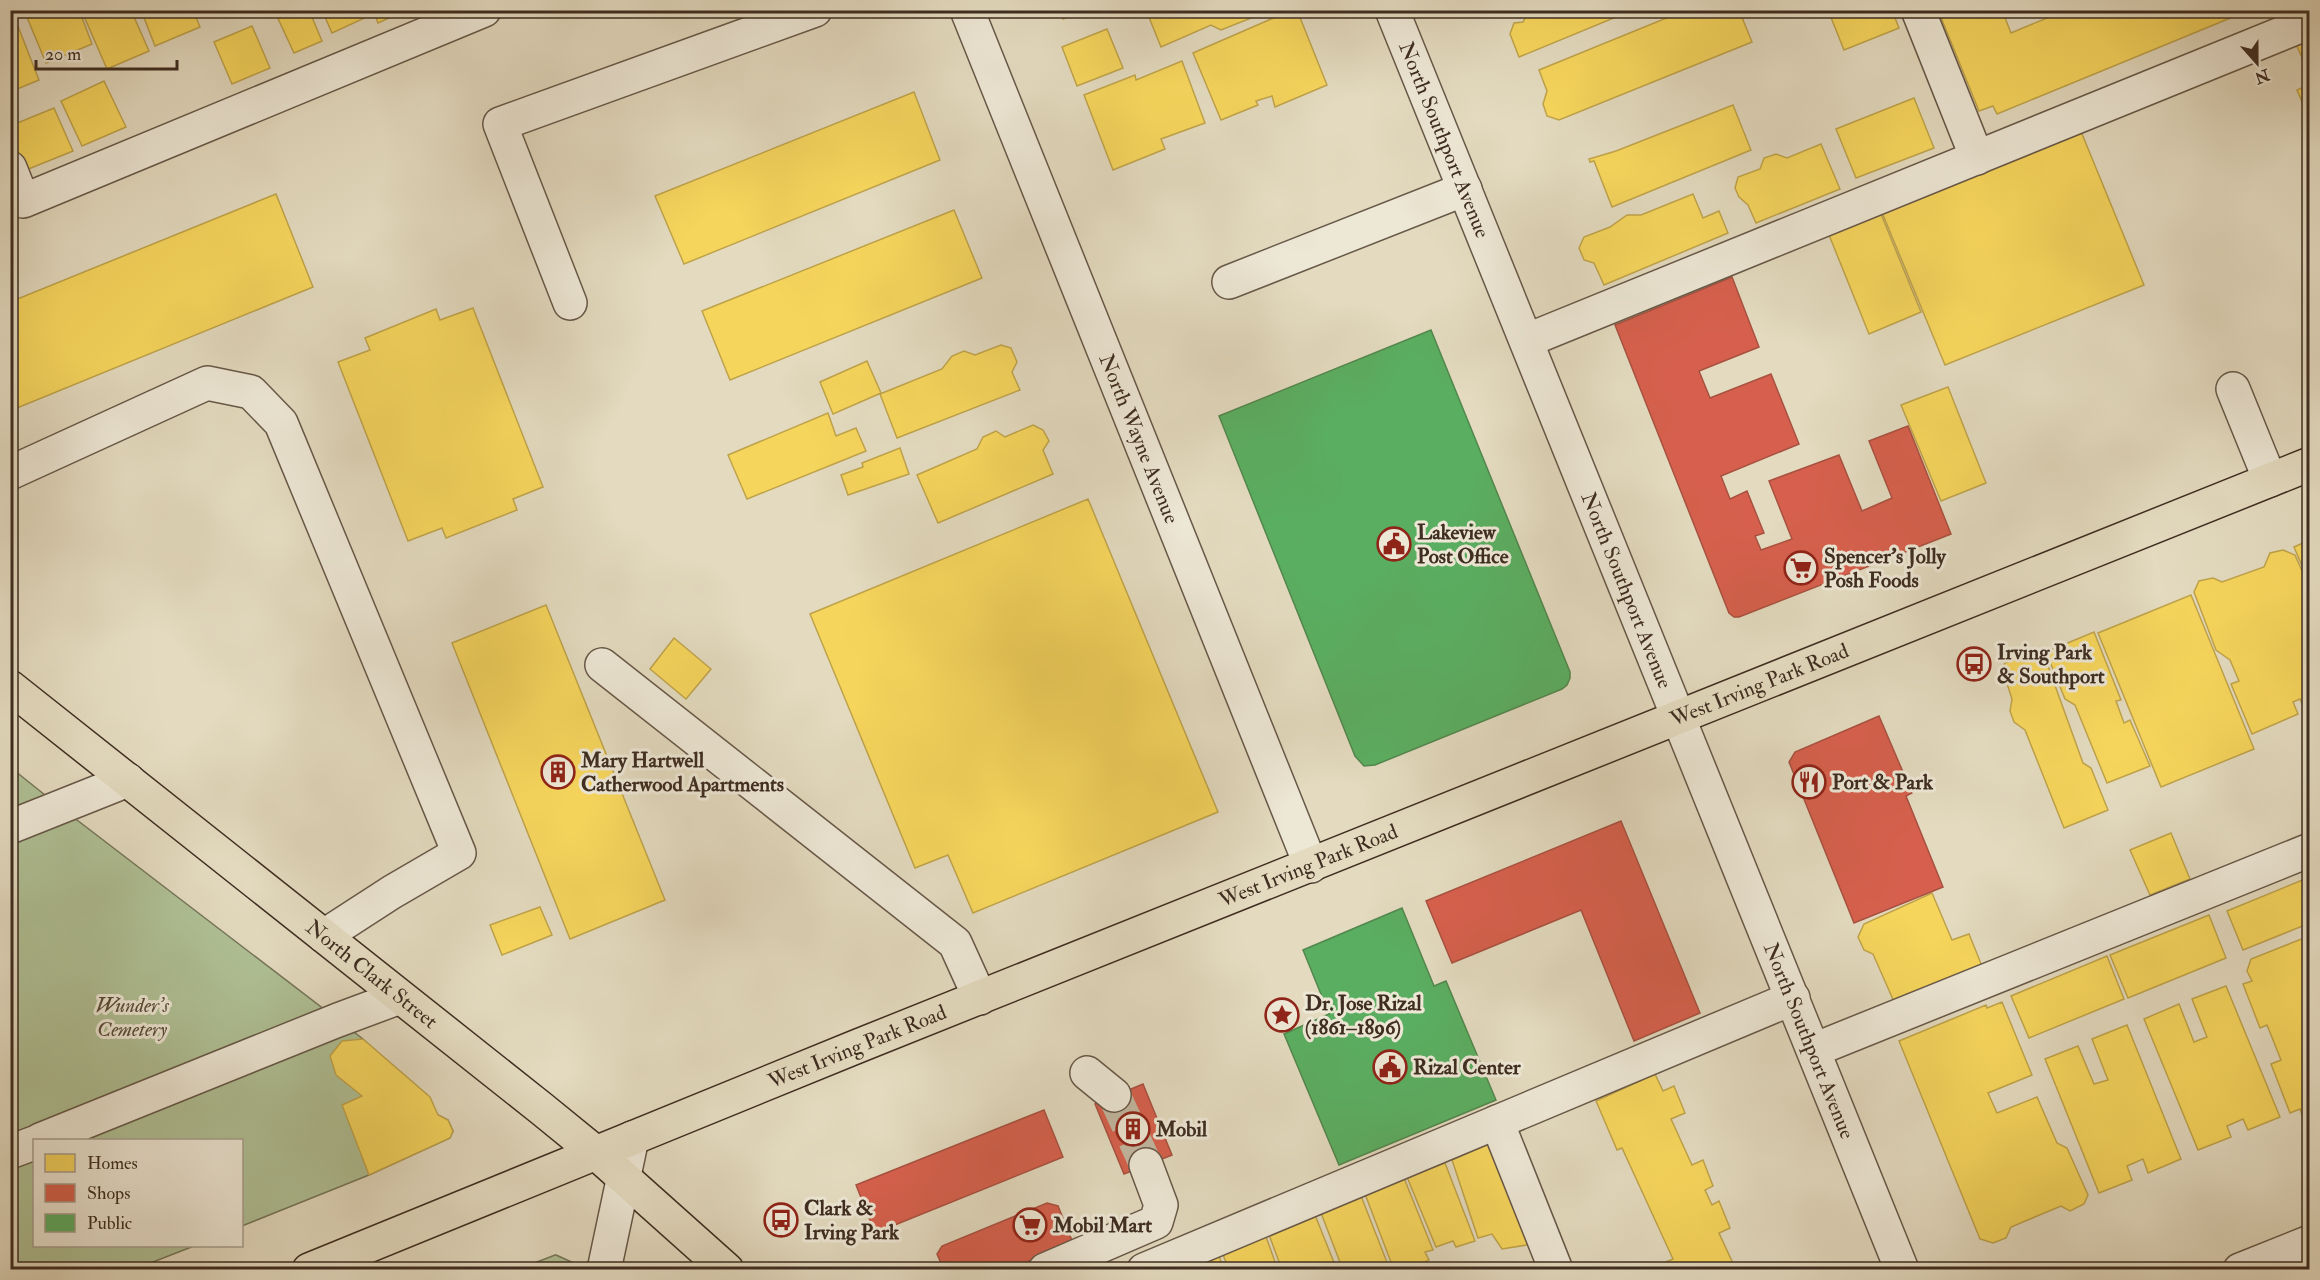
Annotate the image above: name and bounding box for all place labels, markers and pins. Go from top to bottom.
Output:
place label: Lakeview Post Office [1417,519,1509,570]
public building icon: Lakeview Post Office [1376,526,1412,562]
place label: Spencer's Jolly Posh Foods [1824,543,1946,594]
supermarket icon: Spencer's Jolly Posh Foods [1783,550,1819,586]
place label: Irving Park & Southport [1997,639,2105,690]
bus stop icon: Irving Park & Southport [1956,646,1992,682]
place label: Mary Hartwell Catherwood Apartments [580,747,784,798]
building icon: Mary Hartwell Catherwood Apartments [540,754,576,790]
restaurant icon: Port & Park [1791,764,1827,800]
place label: Port & Park [1832,769,1934,796]
place label: Dr. Jose Rizal (1861–1896) [1305,990,1422,1041]
place icon: Dr. Jose Rizal (1861–1896) [1264,997,1300,1033]
public building icon: Rizal Center [1372,1049,1408,1085]
place label: Rizal Center [1413,1054,1522,1081]
building icon: Mobil [1115,1111,1151,1147]
place label: Mobil [1155,1116,1208,1143]
place label: Clark & Irving Park [804,1195,900,1246]
bus stop icon: Clark & Irving Park [763,1202,799,1238]
supermarket icon: Mobil Mart [1012,1207,1048,1243]
place label: Mobil Mart [1052,1212,1152,1239]

